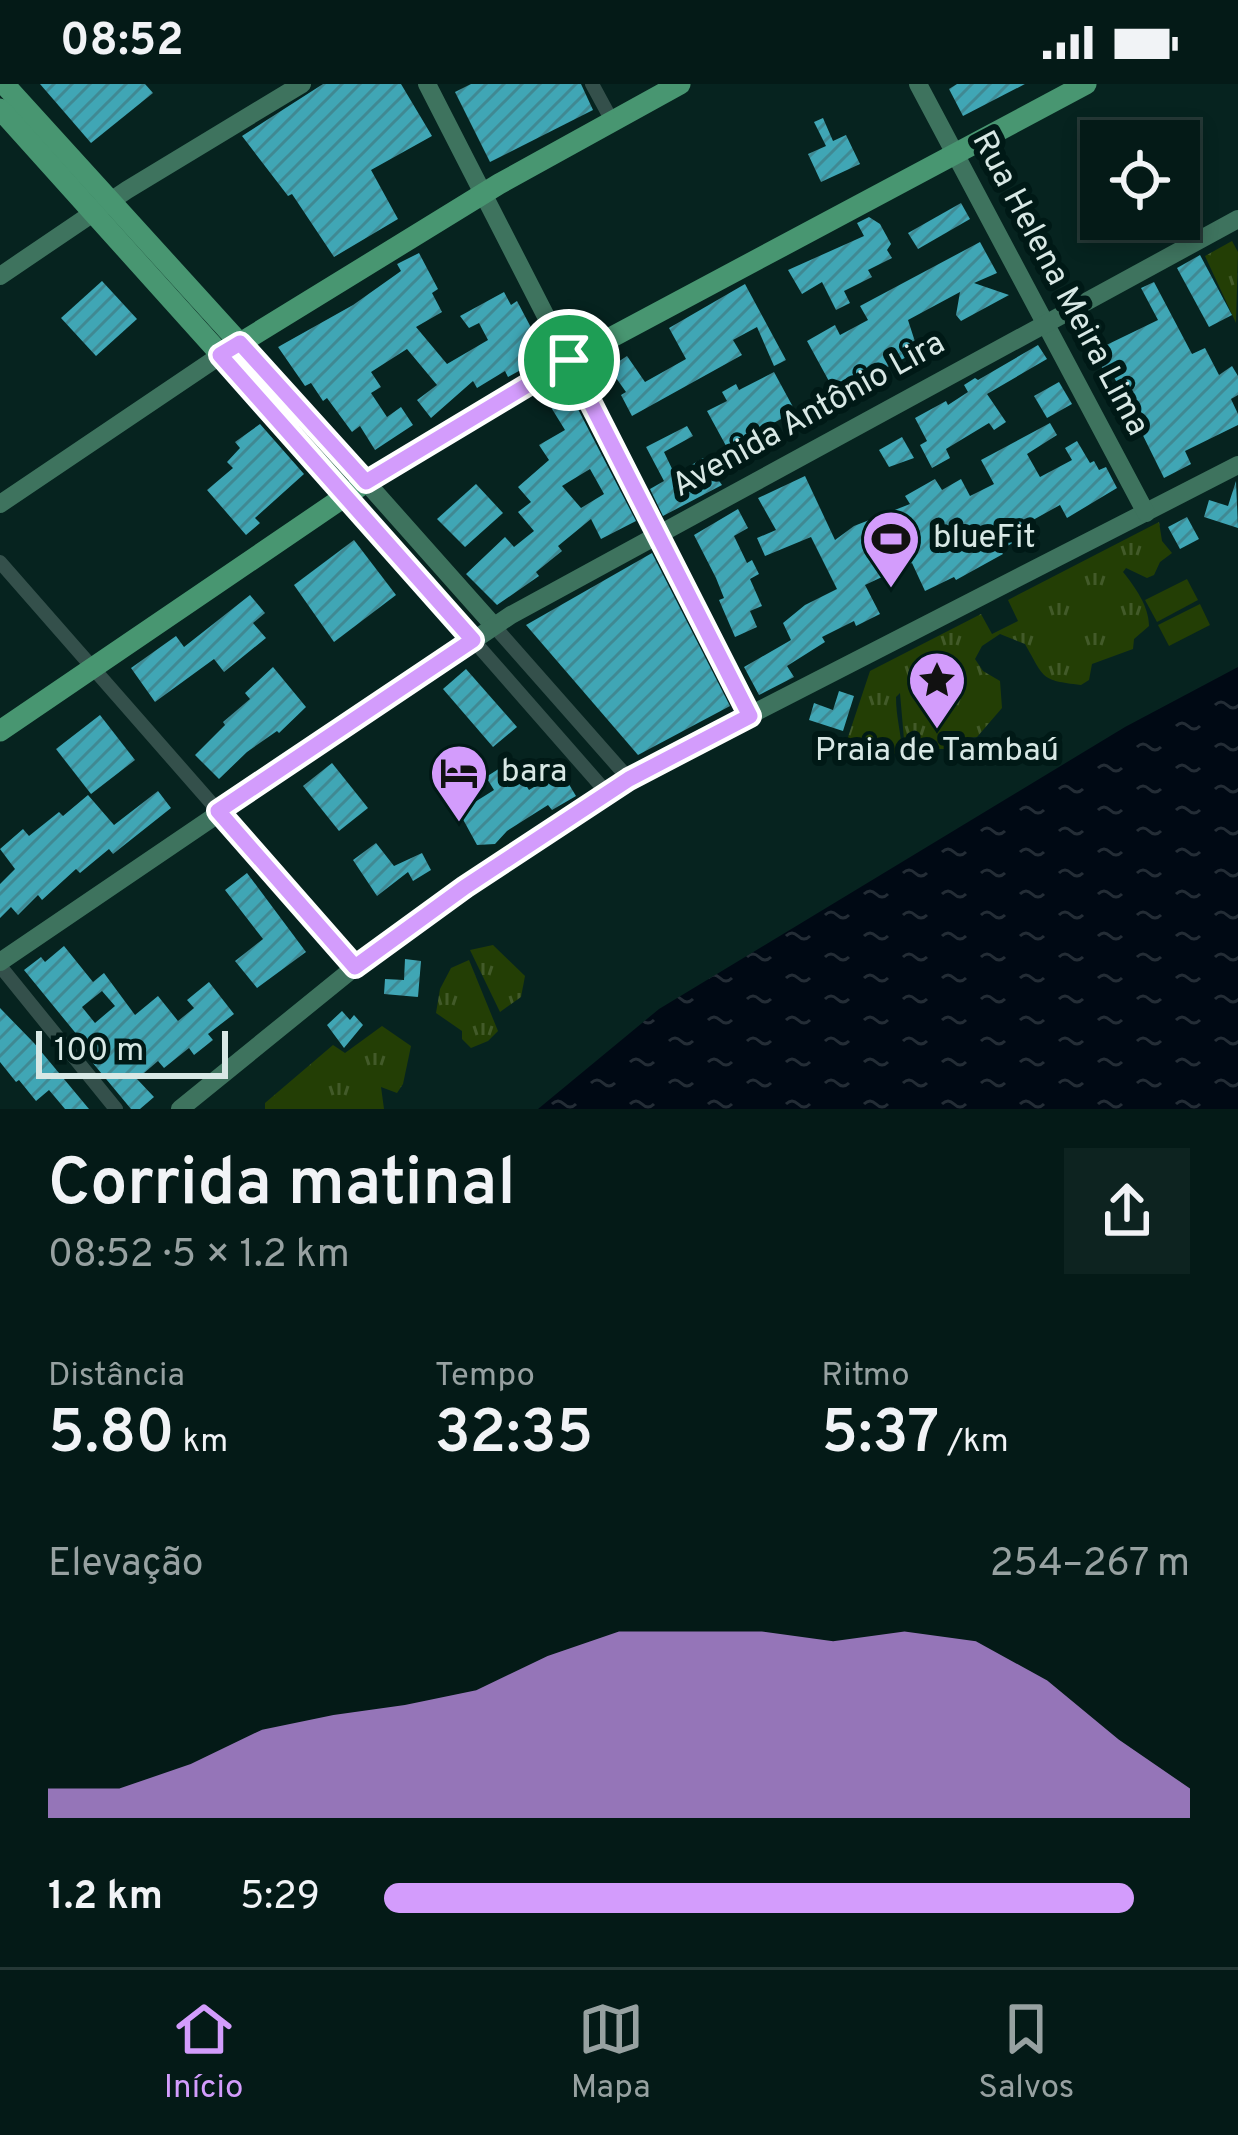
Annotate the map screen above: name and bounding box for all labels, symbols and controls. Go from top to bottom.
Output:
text: 08:52 [60,14,184,71]
map controls [1080,120,1200,240]
button: locate [1080,120,1200,240]
street label: Rua Helena Meira Lima [961,124,1157,444]
pin [518,309,620,411]
street label: Avenida Antônio Lira [665,324,953,508]
icon: arrive [536,327,602,393]
sports icon: blueFit [860,508,922,590]
place label: blueFit [933,518,1036,560]
place icon: Praia de Tambaú [906,649,968,731]
place label: Praia de Tambaú [815,731,1059,773]
hotel icon: bara [428,742,490,824]
place label: bara [501,752,567,794]
scale bar [36,1025,228,1078]
text: 100 m [54,1031,144,1073]
text: Corrida matinal [48,1145,516,1228]
button: share [1064,1148,1190,1274]
text: 08:52 · 5 × 1.2 km [48,1232,350,1281]
text: Distância [48,1356,185,1398]
text: Tempo [435,1356,535,1398]
text: Ritmo [821,1356,910,1398]
text: 5.80 [48,1398,175,1474]
text: 32:35 [435,1398,593,1474]
text: 5:37 [821,1398,939,1474]
text: km [175,1422,228,1464]
text: /km [939,1422,1009,1464]
text: Elevação [48,1541,203,1590]
text: 254–267 m [990,1541,1190,1590]
text: 1.2 km [48,1874,163,1923]
text: 5:29 [240,1874,320,1923]
tab: Início [164,1996,243,2110]
tab: Mapa [571,1996,651,2110]
tab: Salvos [978,1996,1074,2110]

